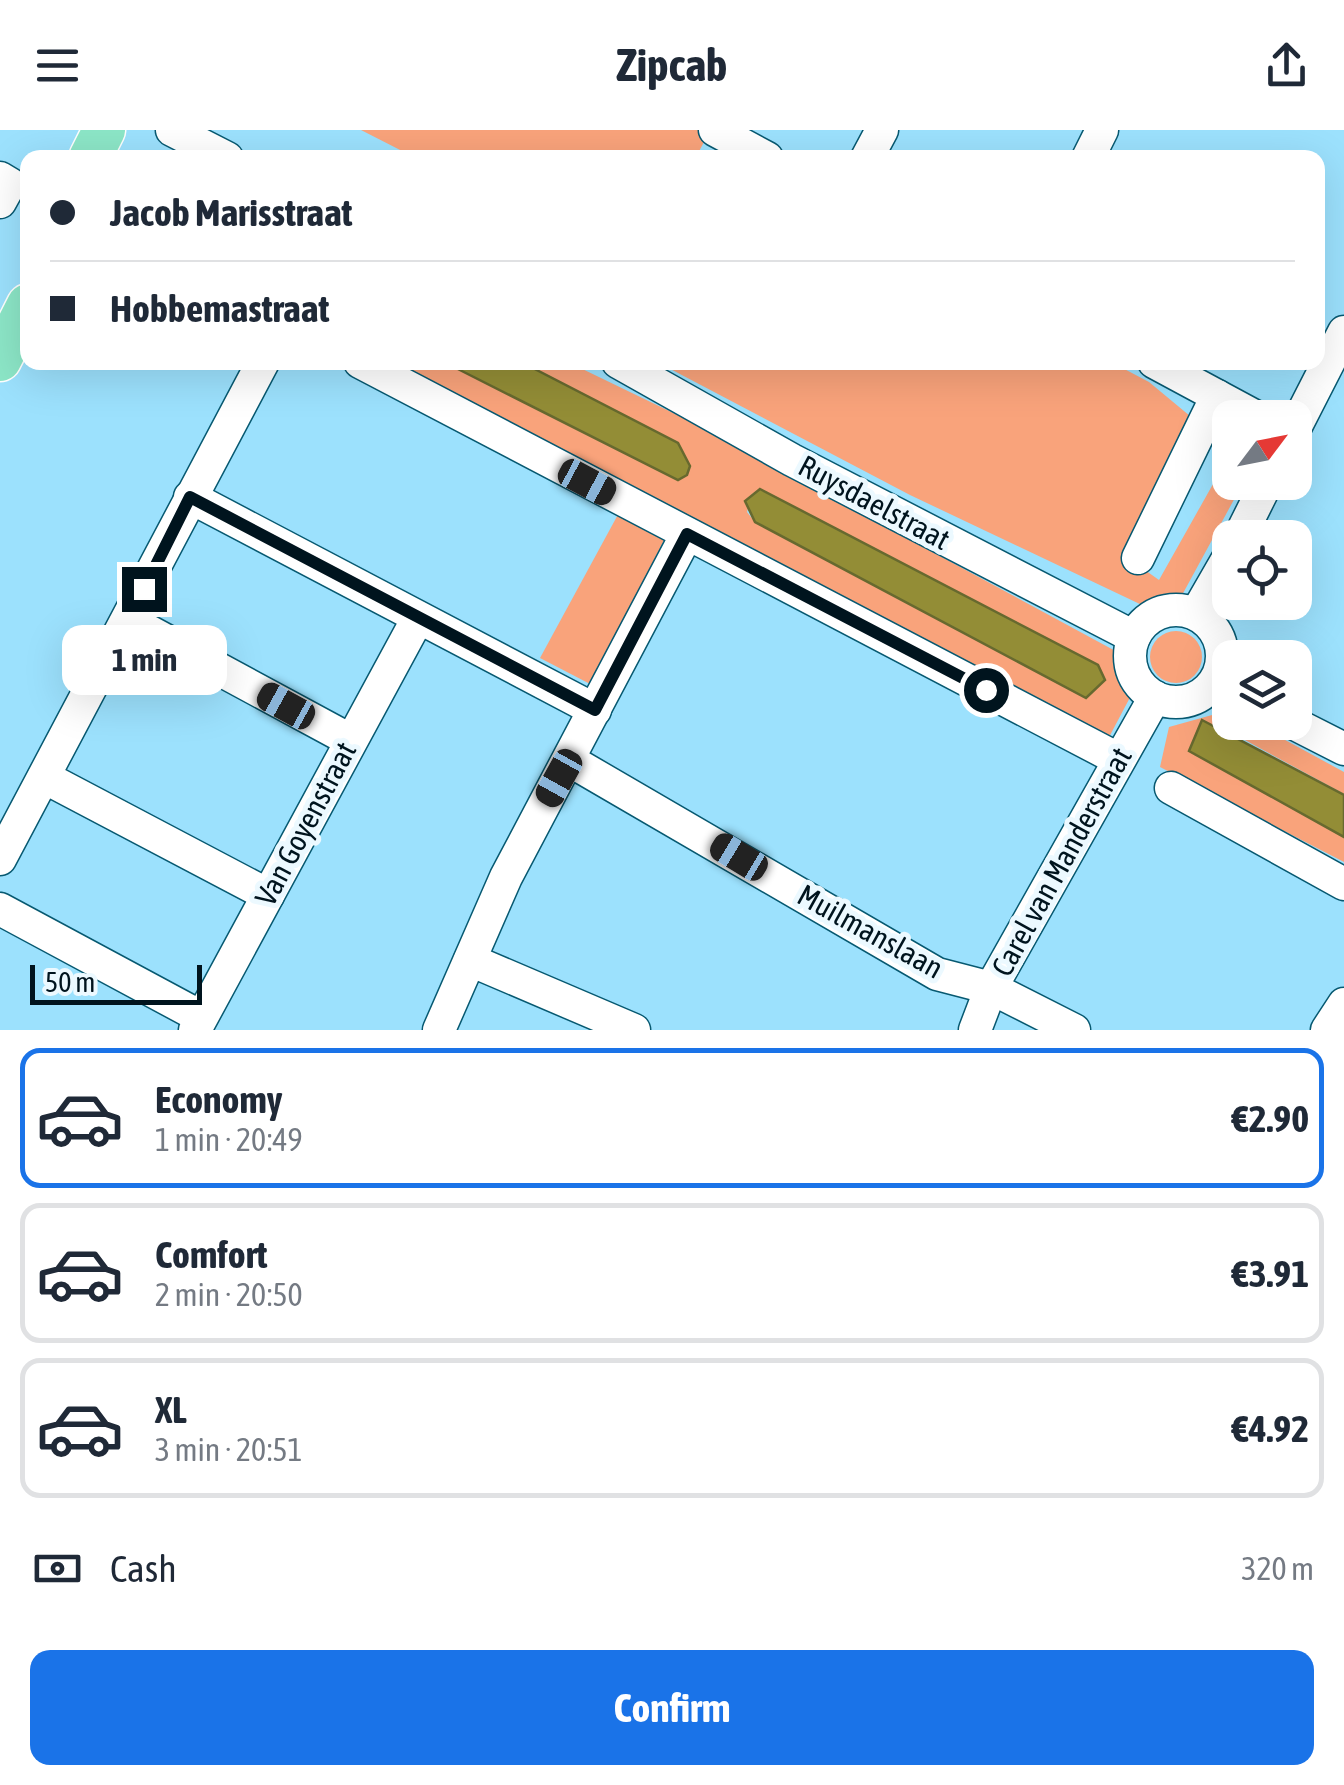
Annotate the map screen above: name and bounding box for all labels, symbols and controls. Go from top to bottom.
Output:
icon: menu [30,38,85,93]
icon: share [1259,38,1314,93]
text: Zipcab [617,39,727,91]
text: Jacob Marisstraat [110,191,353,234]
text: Hobbemastraat [110,287,329,330]
north arrow [1212,400,1312,500]
map controls [1212,400,1312,740]
street label: Ruysdaelstraat [793,448,956,556]
car [553,455,621,509]
button: locate [1212,520,1312,620]
route end [122,567,167,612]
callout: 1 min [62,624,226,694]
button: layers [1212,640,1312,740]
text: 1 min [112,641,177,678]
route start [964,668,1009,713]
car [252,678,320,734]
street label: Van Goyenstraat [248,736,362,911]
street label: Carel van Manderstraat [984,741,1138,982]
car [531,744,587,812]
car [706,829,772,885]
street label: Muilmanslaan [792,877,949,985]
scale bar [30,960,202,1004]
text: 50 m [45,966,95,998]
icon: car [35,1073,125,1163]
text: Economy [155,1078,282,1121]
text: €2.90 [1232,1097,1309,1140]
text: 1 min · 20:49 [155,1121,302,1158]
icon: car [35,1228,125,1318]
text: Comfort [155,1233,267,1276]
text: €3.91 [1232,1252,1309,1295]
text: 2 min · 20:50 [155,1276,302,1313]
icon: car [35,1383,125,1473]
text: XL [155,1388,187,1431]
text: €4.92 [1232,1407,1309,1450]
text: 3 min · 20:51 [155,1431,302,1468]
icon: cash [30,1541,85,1596]
text: Cash [110,1547,177,1590]
text: 320 m [1241,1550,1314,1587]
button: Confirm [30,1650,1314,1765]

